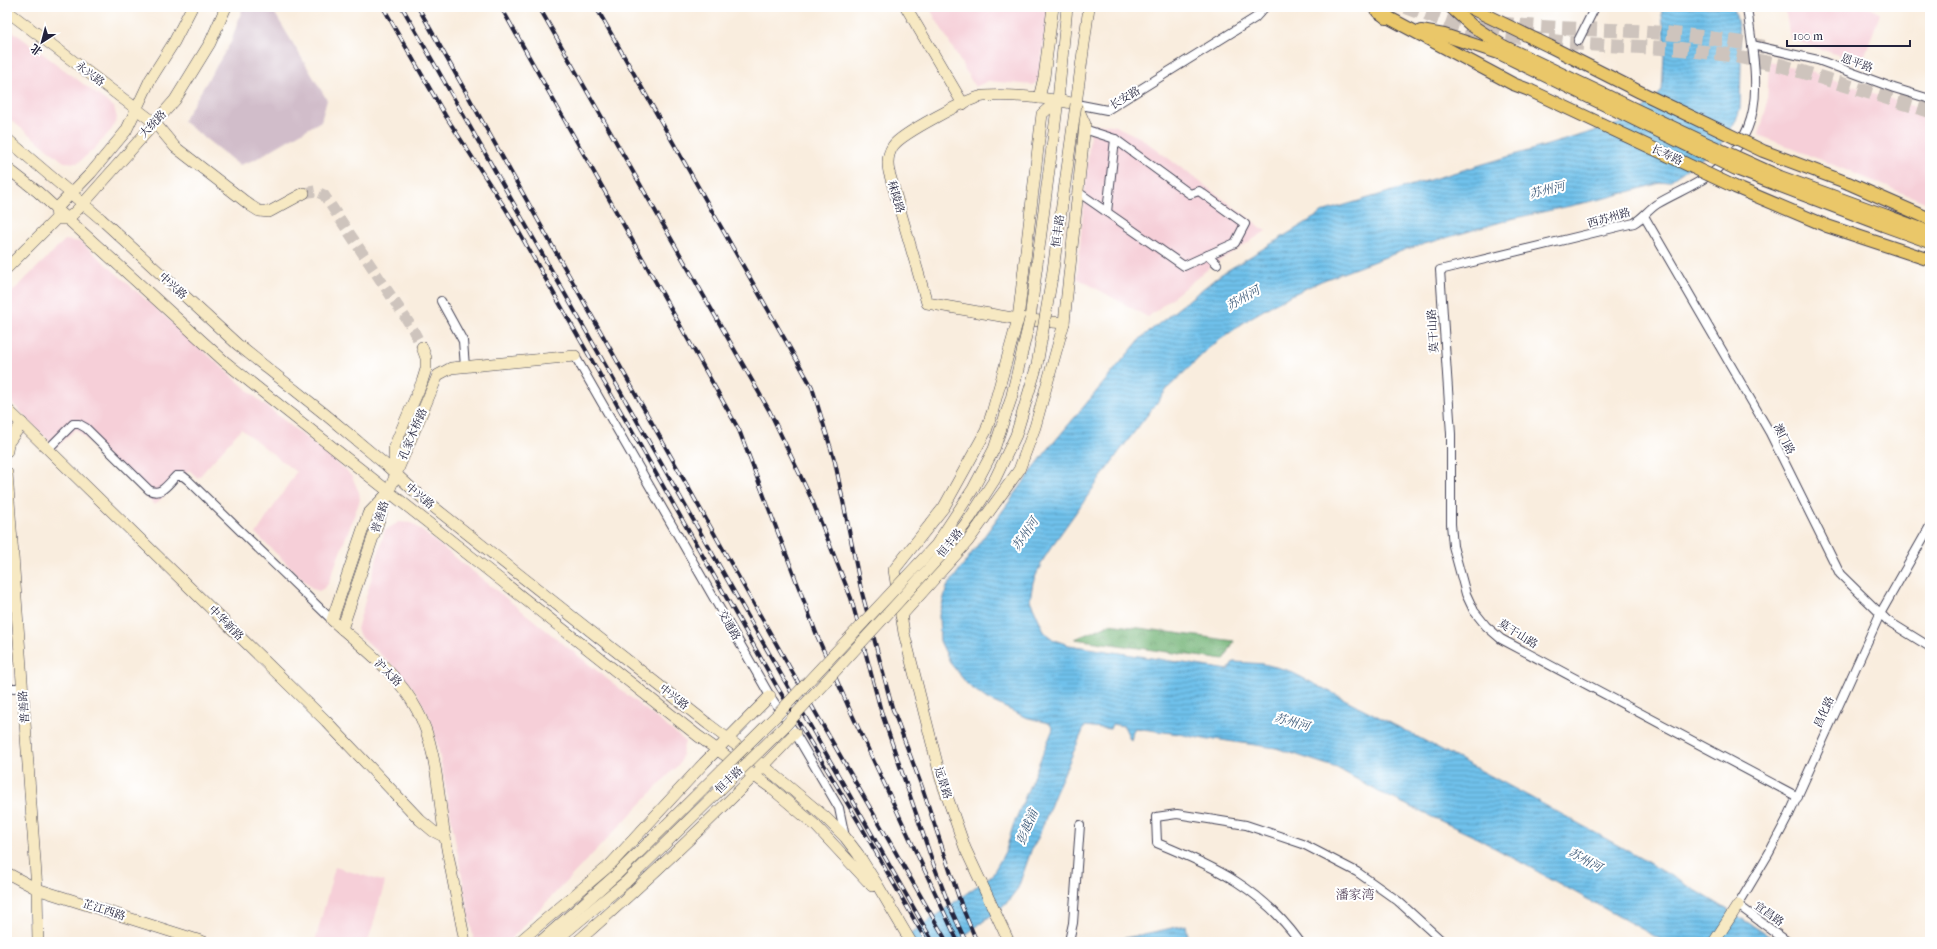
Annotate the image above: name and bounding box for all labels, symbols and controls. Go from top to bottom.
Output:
north arrow [22,22,62,62]
scale bar [1787,22,1910,48]
text: 100 m [1793,29,1823,43]
text: 北 [28,41,45,58]
street label: 恩平路 [1839,51,1875,75]
street label: 永兴路 [73,59,107,89]
street label: 长安路 [1108,84,1142,112]
street label: 大统路 [137,108,169,140]
street label: 长寿路 [1649,142,1685,168]
water label: 苏州河 [1528,178,1568,201]
street label: 秣陵路 [885,179,907,215]
street label: 西苏州路 [1586,206,1632,230]
street label: 恒丰路 [1049,214,1067,248]
street label: 中兴路 [156,270,190,302]
water label: 苏州河 [1224,282,1264,313]
street label: 莫干山路 [1425,309,1441,353]
street label: 孔家木桥路 [396,406,430,462]
street label: 澳门路 [1771,421,1797,457]
street label: 中兴路 [403,480,437,512]
street label: 普善路 [369,499,391,535]
water label: 苏州河 [1009,514,1042,553]
street label: 恒丰路 [935,526,965,560]
street label: 中华新路 [206,603,246,643]
street label: 交通路 [715,607,743,643]
street label: 莫干山路 [1496,617,1540,651]
street label: 沪太路 [372,657,404,689]
street label: 中兴路 [657,682,691,712]
street label: 普善路 [16,690,32,724]
street label: 昌化路 [1811,694,1837,730]
water label: 苏州河 [1273,711,1313,734]
street label: 恒丰路 [713,764,745,796]
street label: 远景路 [932,765,954,801]
water label: 彭越浦 [1014,806,1041,846]
water label: 苏州河 [1566,845,1606,876]
district label: 潘家湾 [1335,887,1375,902]
street label: 芷江西路 [81,897,127,923]
street label: 宜昌路 [1752,899,1786,929]

